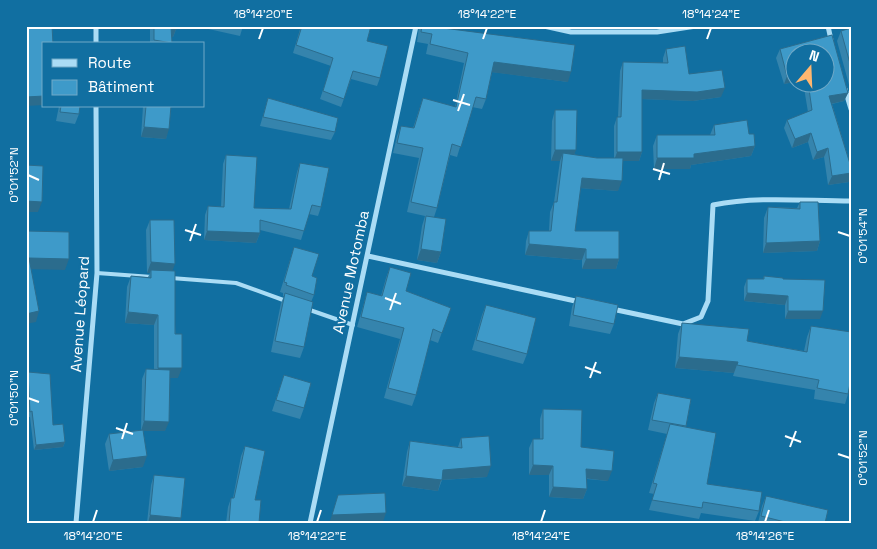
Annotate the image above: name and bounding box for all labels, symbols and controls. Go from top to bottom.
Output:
text: 18°14'20"E [234,6,293,22]
text: 18°14'22"E [458,6,516,22]
text: 18°14'24"E [682,6,740,22]
legend [42,42,205,108]
north arrow [784,42,834,92]
text: N [807,46,822,66]
text: Route [88,53,132,72]
text: Bâtiment [88,77,154,96]
text: 0°01'52"N [6,147,22,203]
street label: Avenue Motomba [328,208,373,335]
text: 0°01'54"N [855,208,871,264]
street label: Avenue Léopard [66,255,93,373]
text: 0°01'50"N [6,370,22,426]
text: 0°01'52"N [855,430,871,486]
text: 18°14'20"E [64,528,123,544]
text: 18°14'22"E [288,528,346,544]
text: 18°14'24"E [512,528,570,544]
text: 18°14'26"E [736,528,795,544]

